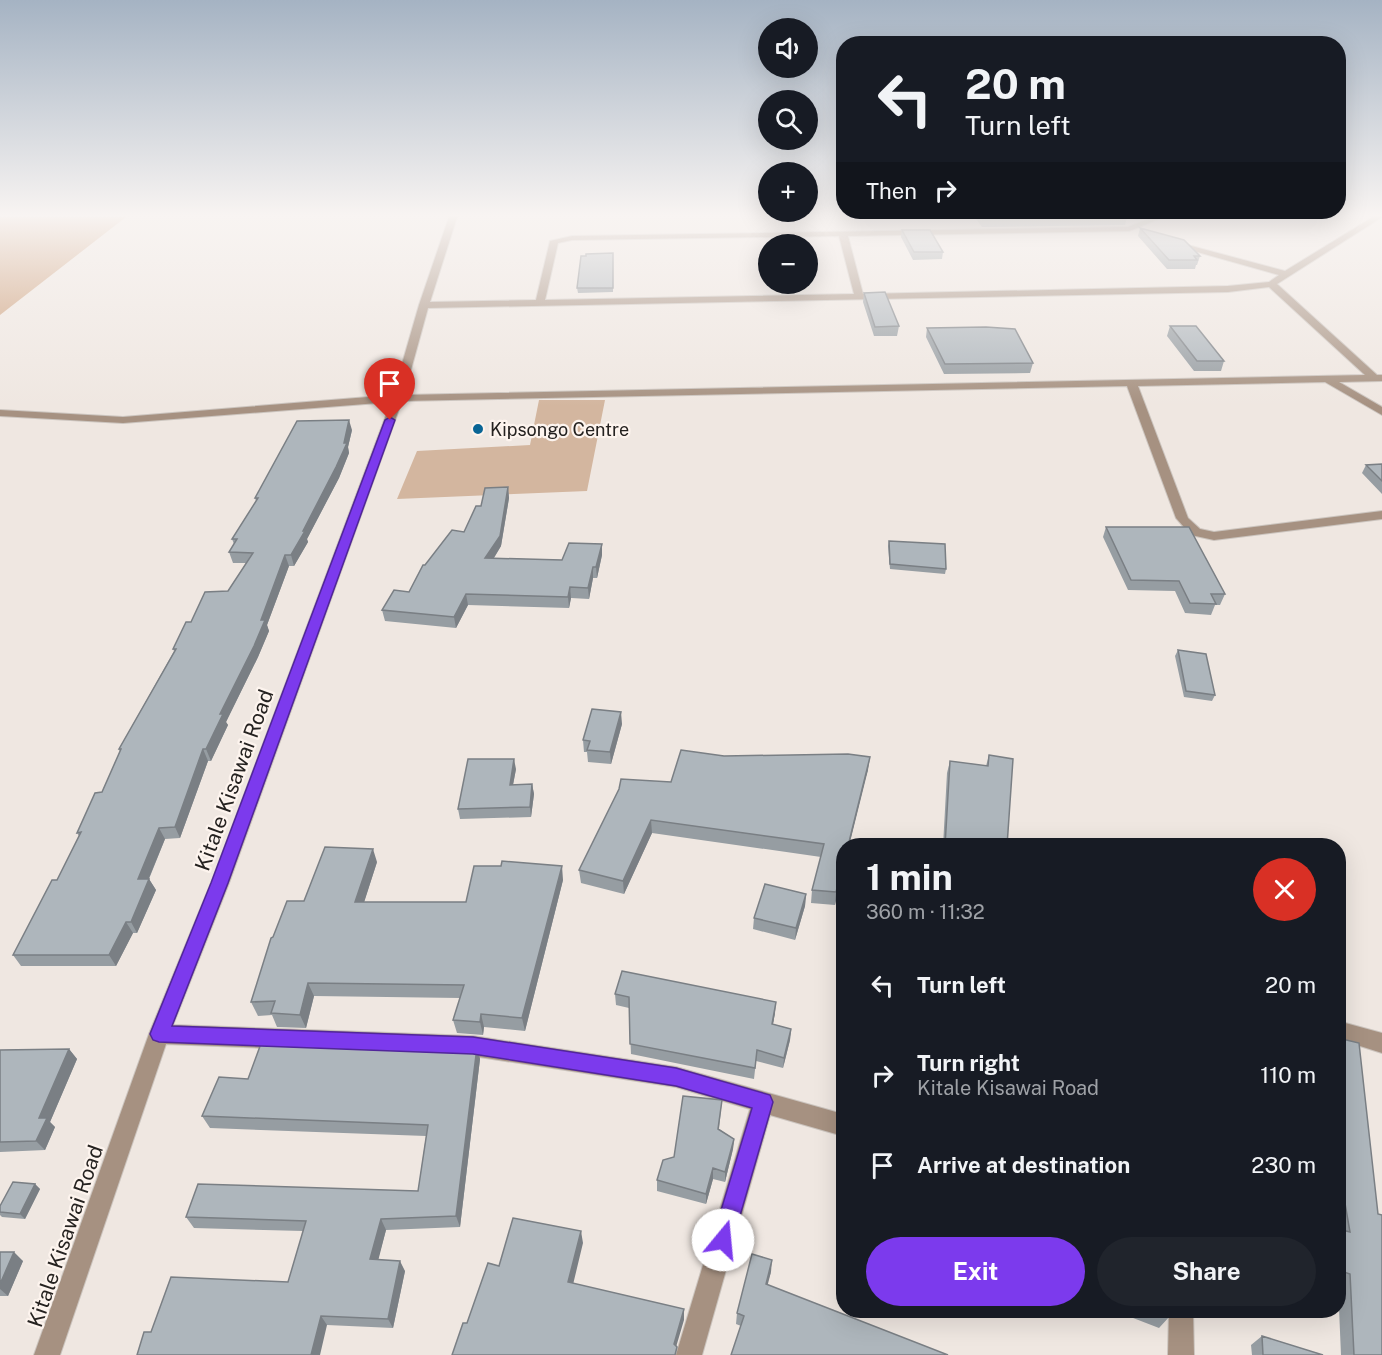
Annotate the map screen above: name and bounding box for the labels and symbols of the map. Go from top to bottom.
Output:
pin [364,358,415,420]
place label: Kipsongo Centre [490,419,629,440]
marker: Kipsongo Centre [471,422,485,436]
street label: Kitale Kisawai Road [190,686,278,874]
street label: Kitale Kisawai Road [22,1142,108,1330]
position arrow [691,1208,755,1272]

